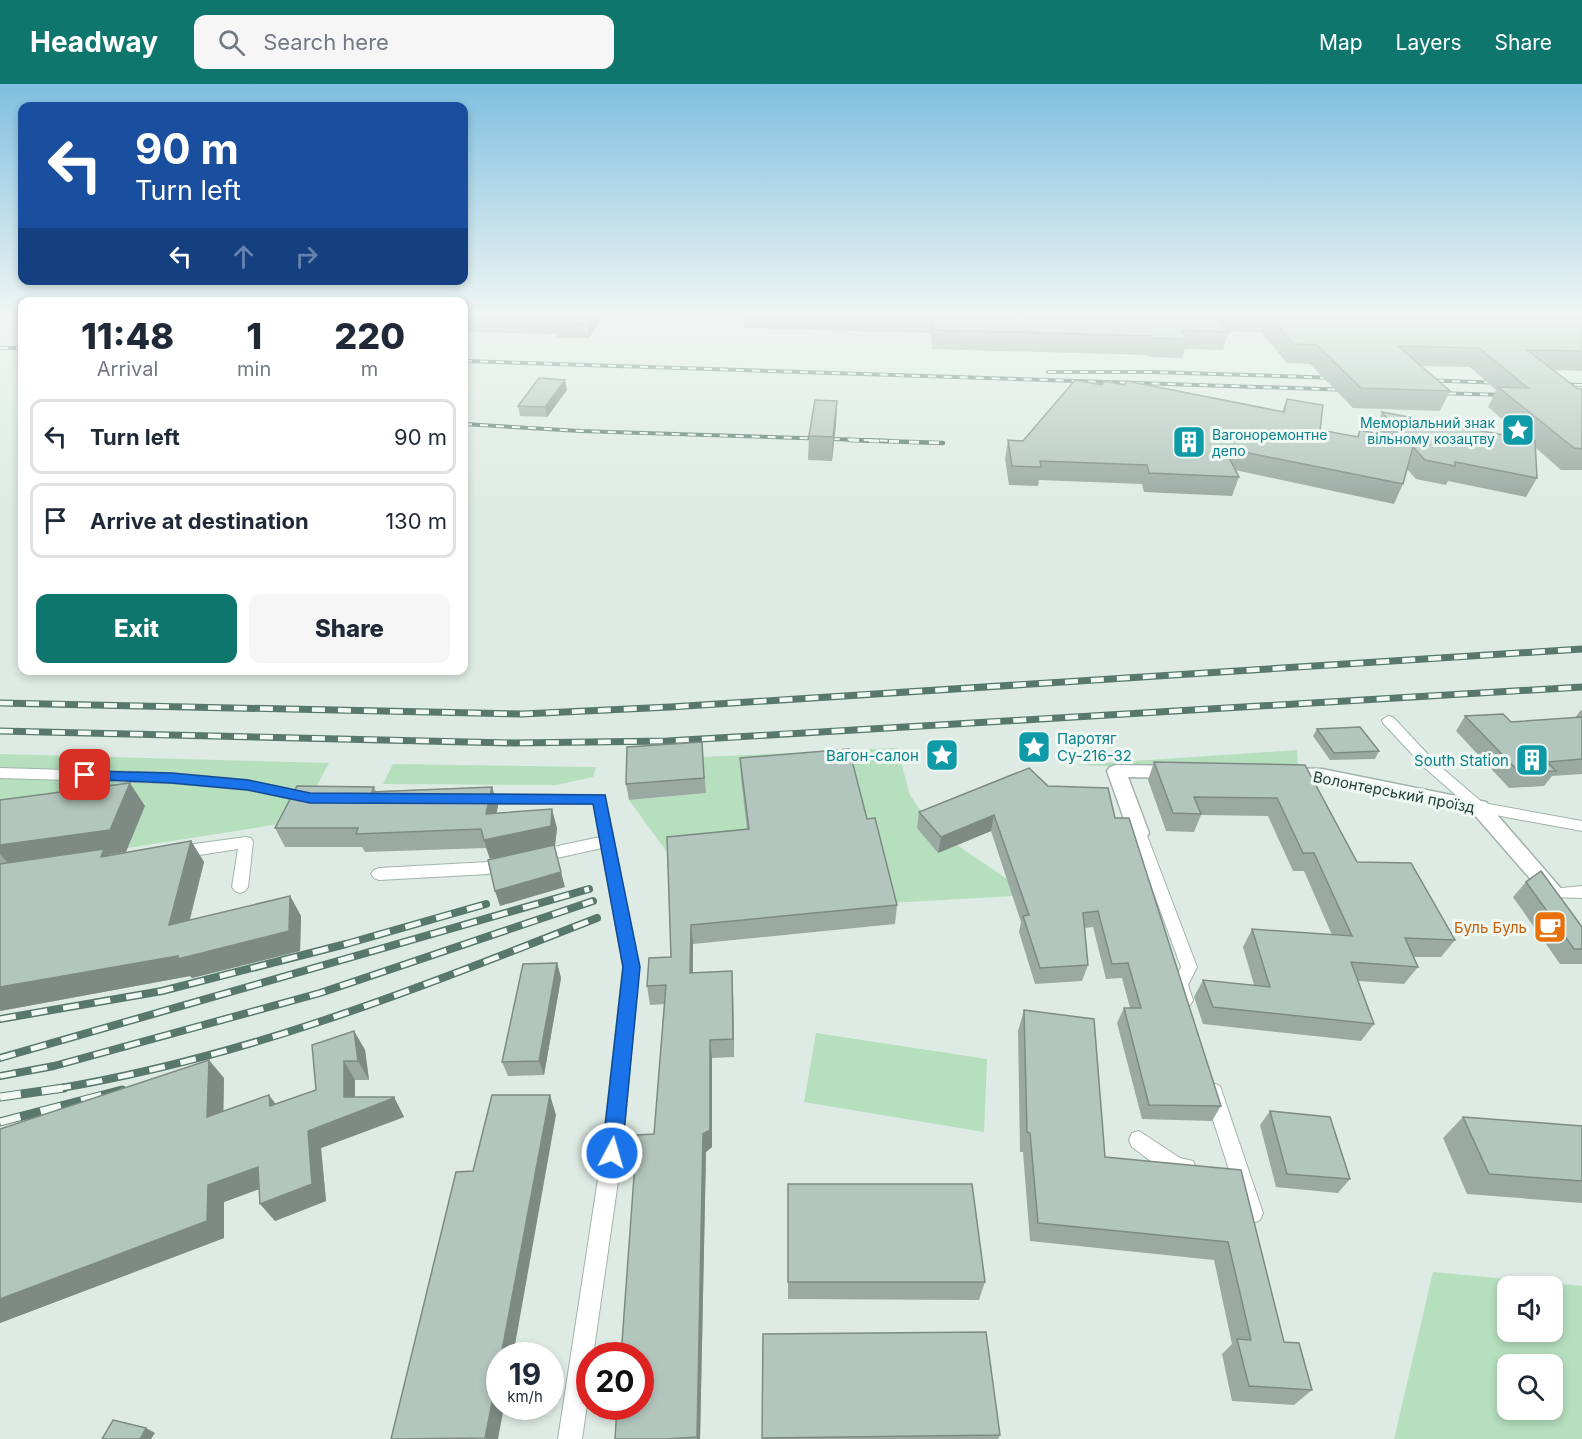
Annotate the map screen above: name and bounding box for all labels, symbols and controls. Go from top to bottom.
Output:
search box [194,15,614,69]
text: Headway [30,25,158,59]
icon: search [215,26,248,59]
text: Search here [263,29,389,55]
text: Map [1319,30,1363,55]
text: Layers [1396,30,1462,55]
text: Share [1495,30,1552,55]
text: 90 m [135,123,239,174]
icon: left [36,126,114,204]
text: Turn left [135,174,241,207]
icon: left [164,240,197,273]
icon: ahead [227,240,260,273]
icon: right [290,240,323,273]
text: 11:48 [81,314,174,358]
text: 1 [246,314,262,358]
text: 220 [334,314,405,358]
text: Arrival [97,357,158,381]
text: min [237,357,271,381]
text: m [361,357,378,381]
place icon: Меморіальний знак вільному козацтву [1500,412,1536,448]
place label: Меморіальний знак вільному козацтву [1360,414,1495,447]
icon: left [39,420,72,453]
text: Turn left [90,424,180,450]
text: 90 m [394,424,447,450]
building icon: Вагоноремонтне депо [1171,424,1207,460]
place label: Вагоноремонтне депо [1212,426,1327,459]
icon: arrive [39,504,72,537]
text: Arrive at destination [90,508,309,534]
text: 130 m [385,508,447,534]
button: Exit [36,594,237,663]
button: Share [249,594,450,663]
place icon: Паротяг Су-216-32 [1016,729,1052,765]
place label: Паротяг Су-216-32 [1057,729,1132,765]
place icon: Вагон-салон [924,737,960,773]
building icon: South Station [1514,742,1550,778]
place label: Вагон-салон [826,746,919,765]
pin [59,749,110,800]
place label: South Station [1414,751,1509,770]
icon: arrive [68,758,101,791]
street label: Волонтерський проїзд [1311,767,1477,817]
cafe icon: Буль Буль [1532,909,1568,945]
place label: Буль Буль [1454,918,1527,937]
position arrow [580,1121,644,1185]
map controls [1497,1276,1563,1420]
button: sound [1497,1276,1563,1342]
speed limit sign: 20 [576,1342,654,1420]
button: search [1497,1354,1563,1420]
text: 19 [509,1356,541,1392]
text: km/h [507,1387,543,1406]

